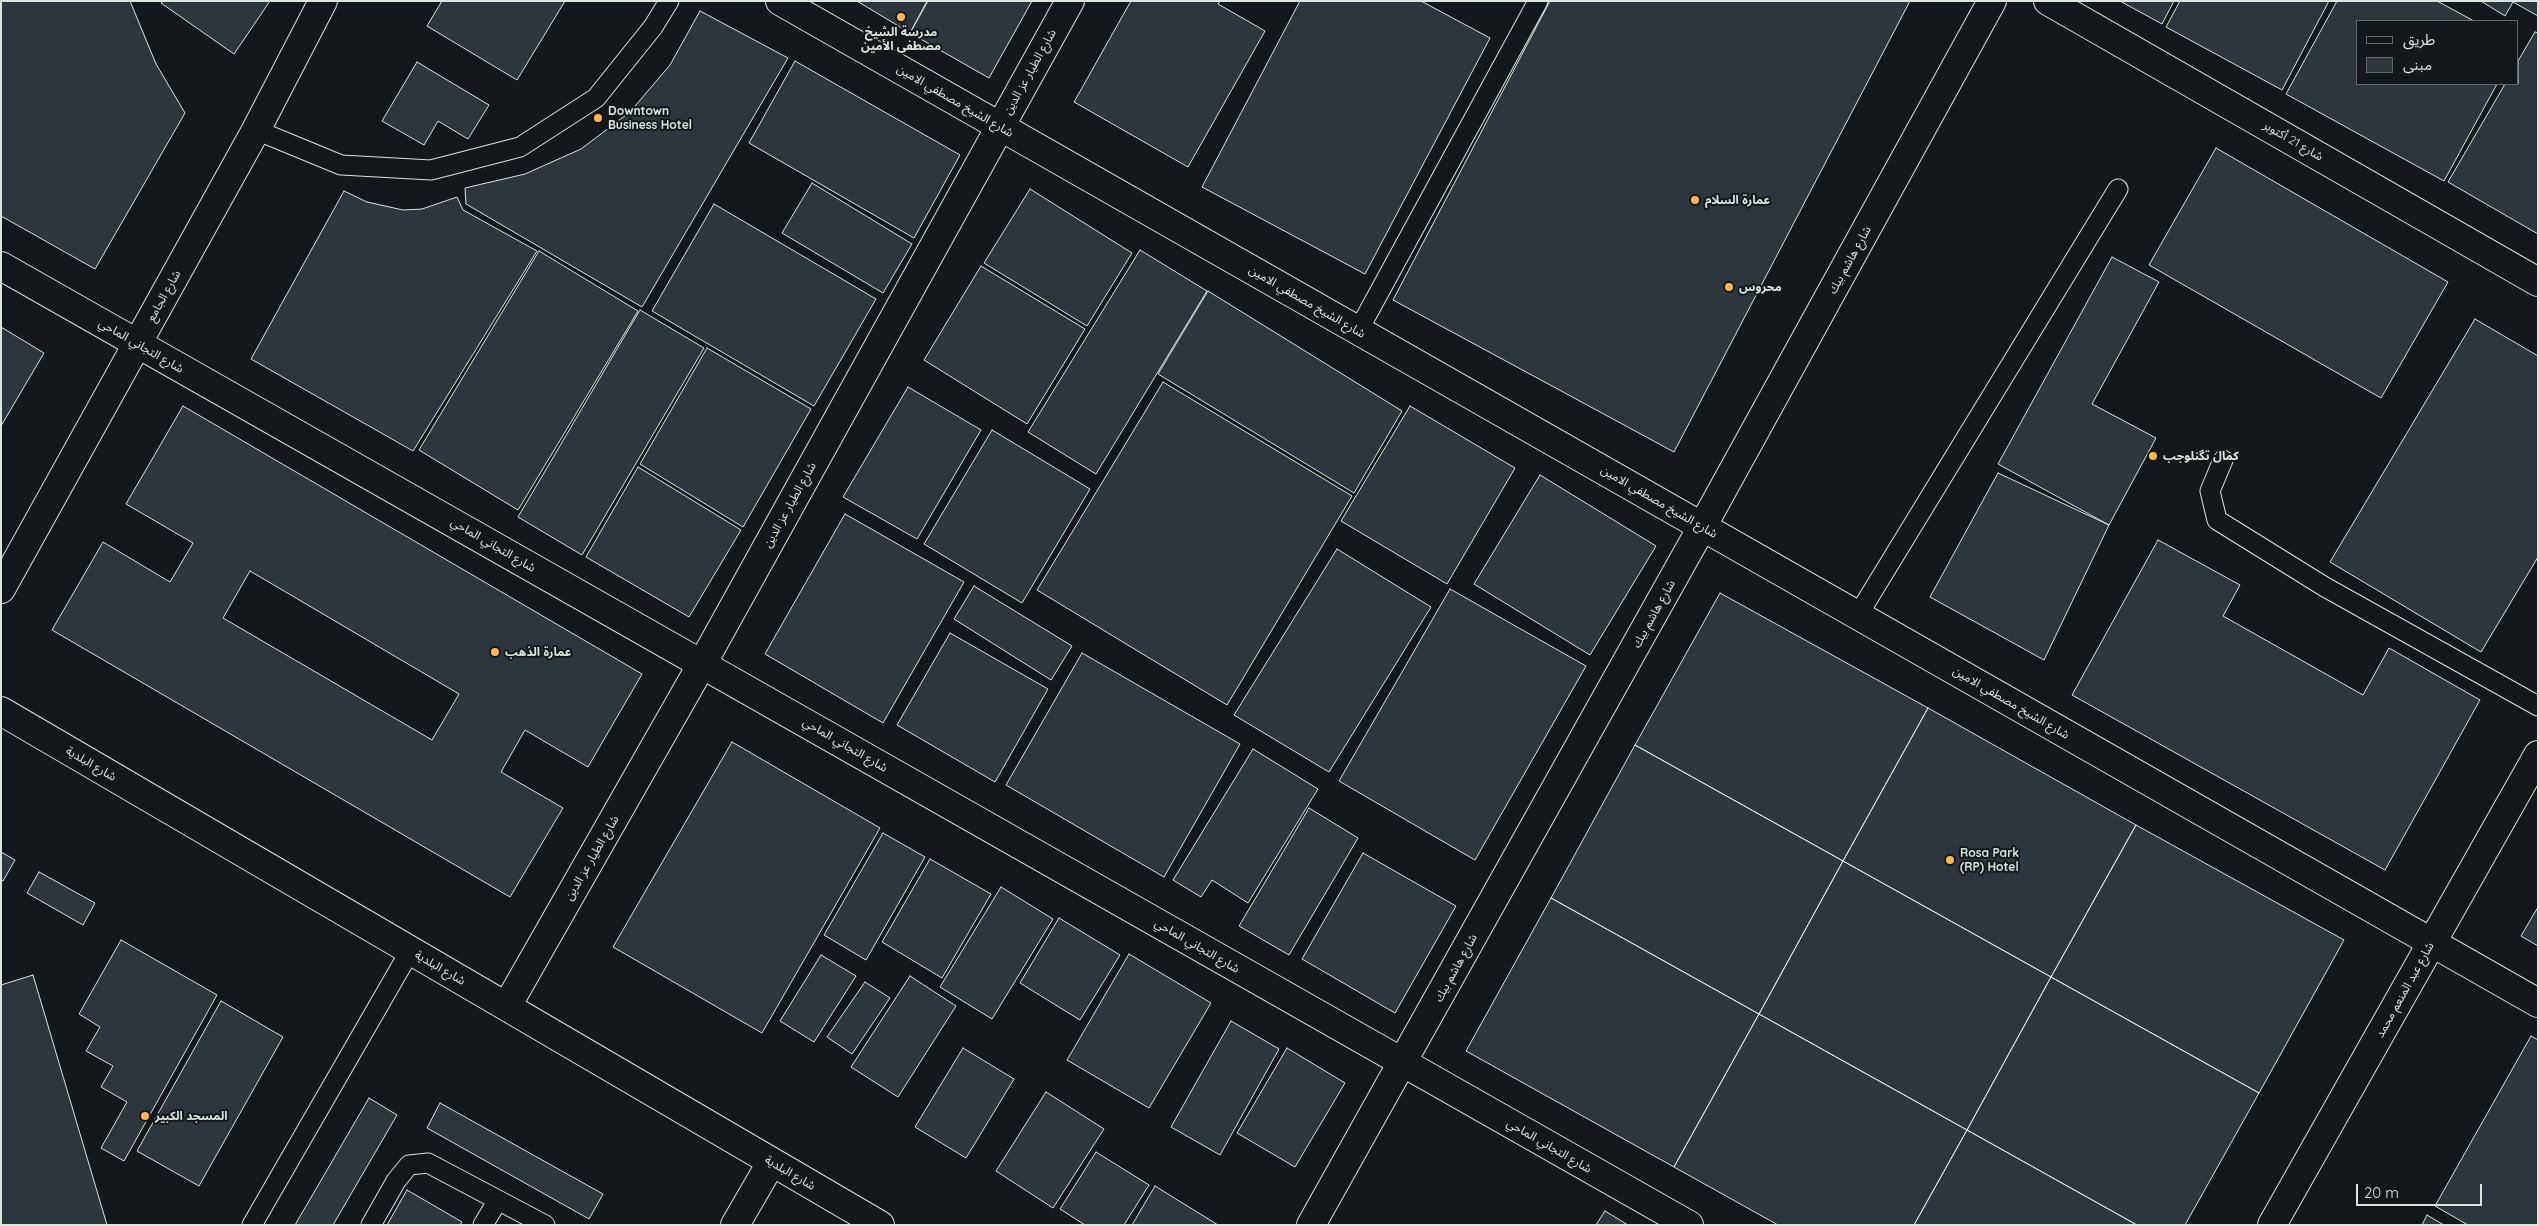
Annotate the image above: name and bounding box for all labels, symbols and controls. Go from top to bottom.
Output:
marker: مدرسة الشيخ مصطفى الأمين [895,11,907,23]
legend [2356,20,2519,85]
place label: مدرسة الشيخ مصطفى الأمين [861,25,941,53]
street label: شارع الطيار عز الدين [1001,27,1059,117]
text: طريق [2403,30,2435,49]
text: مبنى [2403,55,2432,74]
street label: شارع الشيخ مصطفي الامين [894,62,1016,140]
place label: Downtown Business Hotel [608,104,692,132]
marker: Downtown Business Hotel [592,112,604,124]
street label: شارع 21 أكتوبر [2260,118,2326,164]
place label: عمارة السلام [1705,193,1770,207]
marker: عمارة السلام [1689,194,1701,206]
street label: شارع هاشم بيك [1825,224,1875,296]
street label: شارع الشيخ مصطفي الامين [1246,263,1368,341]
street label: شارع الجامع [144,268,184,324]
place label: محروس [1739,280,1782,294]
marker: محروس [1723,281,1735,293]
street label: شارع التجاني الماحي [96,316,186,376]
place label: كمال تگنلوجب [2163,449,2239,463]
marker: كمال تگنلوجب [2147,450,2159,462]
street label: شارع الطيار عز الدين [761,460,819,550]
street label: شارع الشيخ مصطفي الامين [1598,463,1720,541]
street label: شارع التجاني الماحي [448,515,538,575]
street label: شارع هاشم بيك [1629,578,1679,650]
place label: عمارة الذهب [505,645,572,659]
marker: عمارة الذهب [489,646,501,658]
street label: شارع الشيخ مصطفي الامين [1950,664,2072,742]
street label: شارع التجاني الماحي [800,715,890,775]
street label: شارع البلدية [63,744,119,784]
street label: شارع الطيار عز الدين [562,813,622,903]
place label: Rosa Park (RP) Hotel [1960,846,2019,874]
marker: Rosa Park (RP) Hotel [1944,854,1956,866]
street label: شارع التجاني الماحي [1152,916,1242,976]
street label: شارع هاشم بيك [1431,932,1481,1004]
street label: شارع عبد المنعم محمد [2373,940,2437,1040]
street label: شارع البلدية [412,948,468,988]
place label: المسجد الكبير [155,1109,227,1123]
marker: المسجد الكبير [139,1110,151,1122]
street label: شارع التجاني الماحي [1504,1116,1594,1176]
street label: شارع البلدية [762,1153,818,1193]
scale bar [2359,1174,2485,1206]
text: 20 m [2364,1183,2399,1202]

